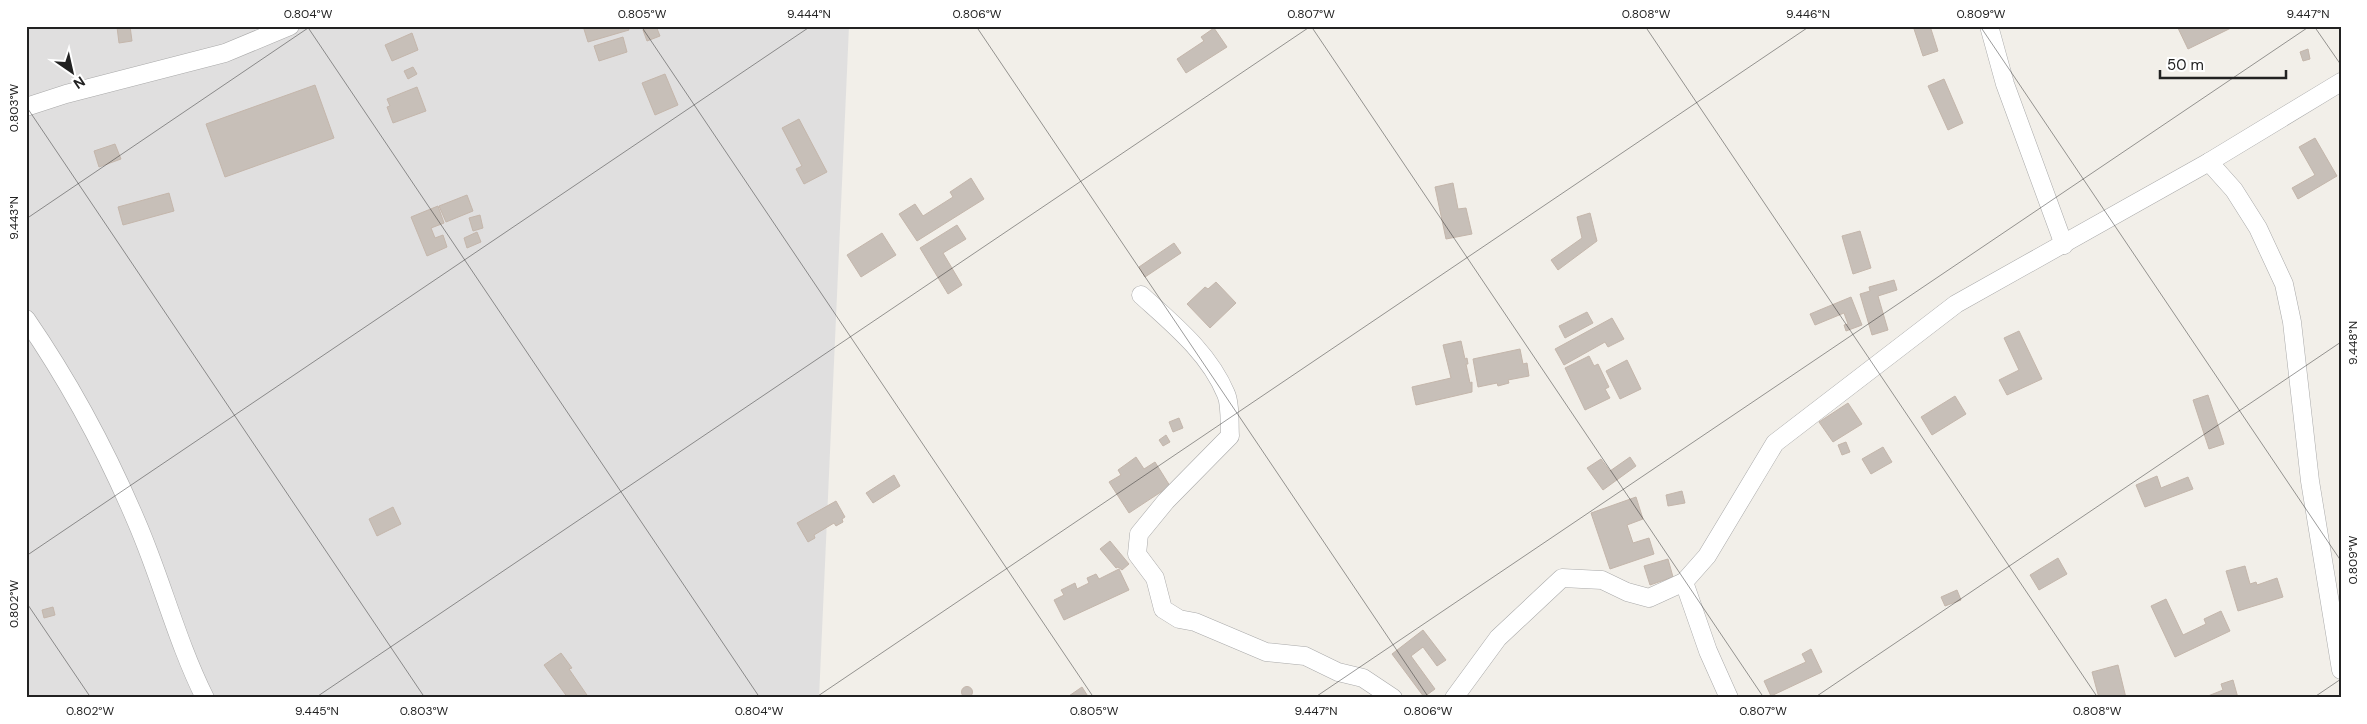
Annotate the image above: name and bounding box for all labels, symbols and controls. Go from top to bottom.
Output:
text: 0.804°W [284,6,333,22]
text: 0.805°W [618,6,667,22]
text: 9.444°N [787,6,831,22]
text: 0.806°W [953,6,1002,22]
text: 0.807°W [1287,6,1335,22]
text: 0.808°W [1622,6,1671,22]
text: 9.446°N [1786,6,1830,22]
text: 0.809°W [1957,6,2006,22]
text: 9.447°N [2287,6,2329,22]
north arrow [48,48,98,98]
scale bar [2160,48,2286,80]
text: 50 m [2167,55,2204,75]
text: N [70,72,89,93]
text: 0.803°W [6,83,22,132]
text: 9.443°N [6,196,22,240]
text: 9.448°N [2345,321,2361,365]
text: 0.809°W [2345,535,2361,584]
text: 0.802°W [6,580,22,628]
text: 0.802°W [66,703,114,719]
text: 9.445°N [295,703,339,719]
text: 0.803°W [400,703,449,719]
text: 0.804°W [735,703,784,719]
text: 0.805°W [1070,703,1119,719]
text: 9.447°N [1295,703,1337,719]
text: 0.806°W [1404,703,1453,719]
text: 0.807°W [1739,703,1787,719]
text: 0.808°W [2073,703,2122,719]

